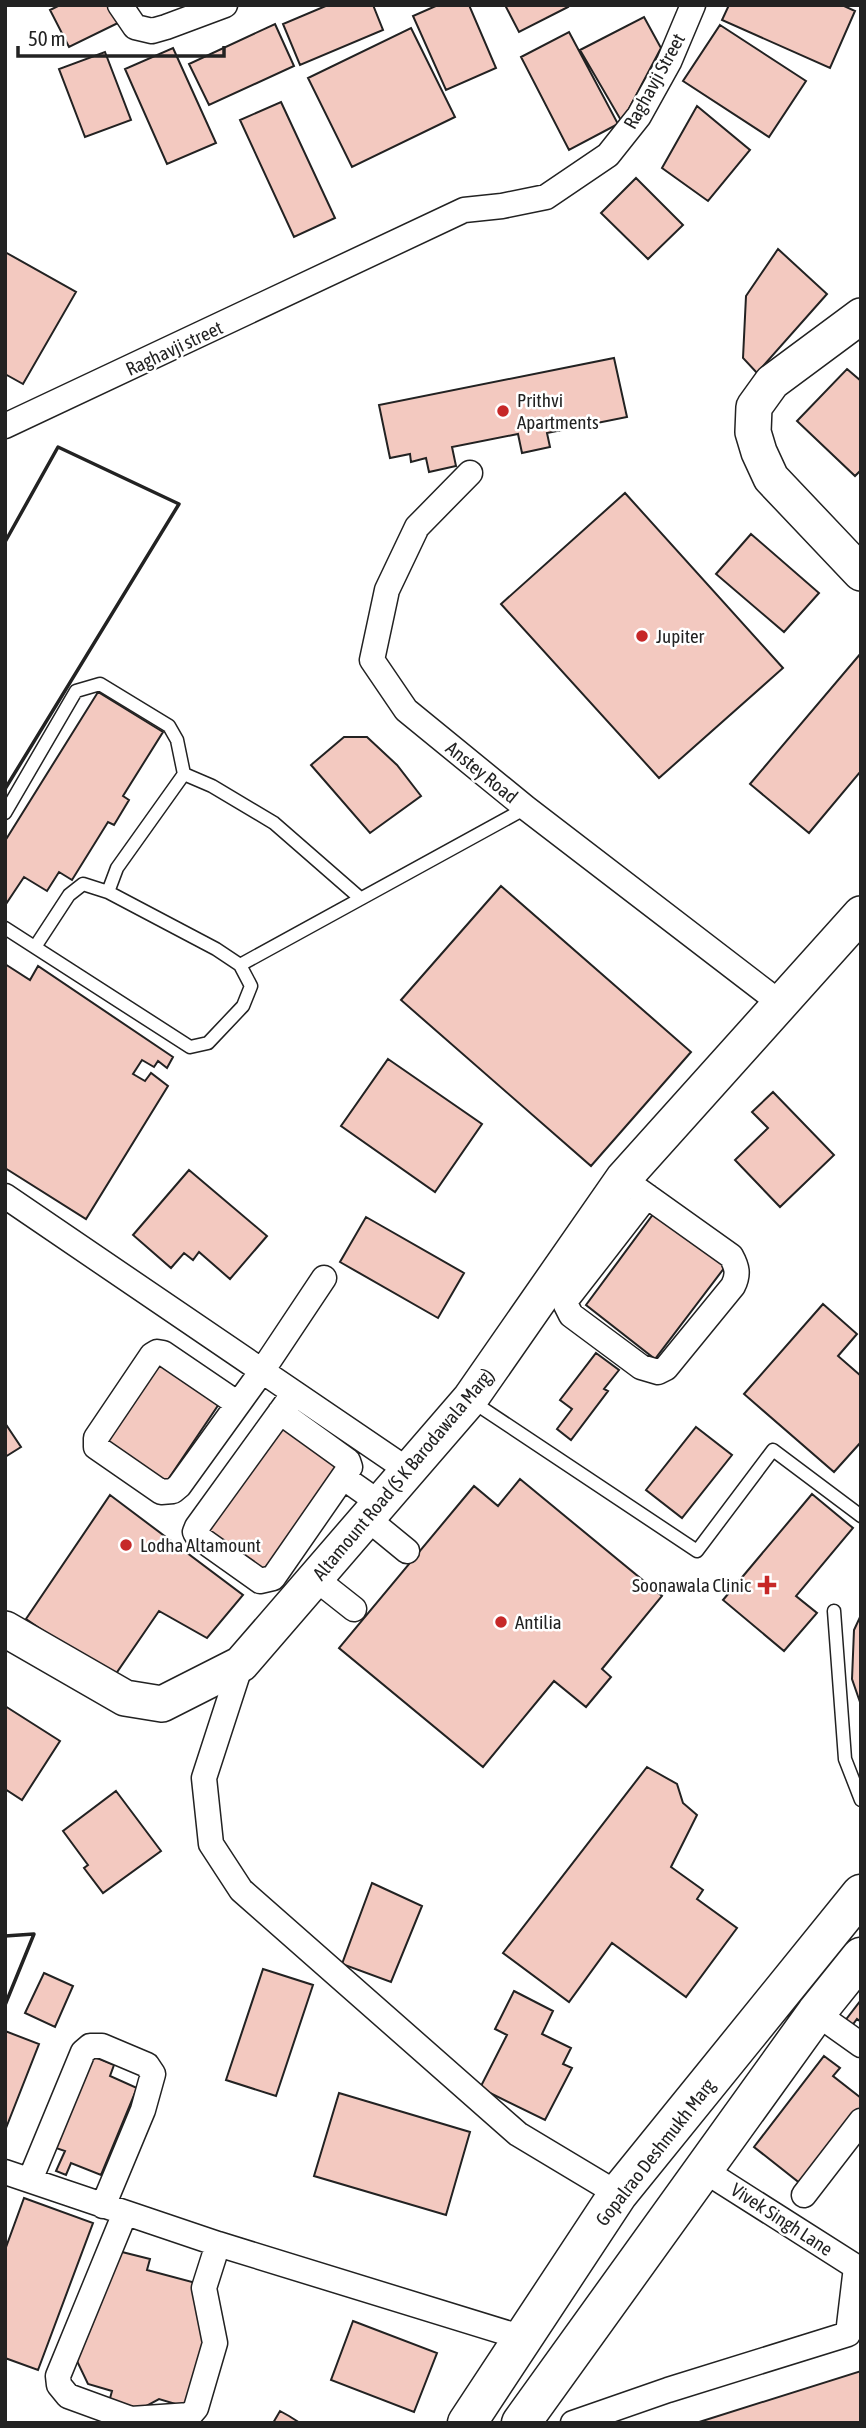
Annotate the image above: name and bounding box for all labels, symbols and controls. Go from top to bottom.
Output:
scale bar [18,14,224,58]
text: 50 m [28,26,66,50]
street label: Raghavji Street [619,30,689,132]
street label: Raghavji street [122,316,226,380]
place label: Prithvi Apartments [517,389,599,433]
marker: Prithvi Apartments [495,403,511,419]
place label: Jupiter [656,625,705,647]
marker: Jupiter [634,628,650,644]
street label: Anstey Road [442,736,522,808]
street label: Altamount Road (S K Barodawala Marg) [308,1364,498,1584]
place label: Lodha Altamount [140,1534,261,1556]
marker: Lodha Altamount [118,1537,134,1553]
place label: Soonawala Clinic [632,1574,752,1596]
marker: Soonawala Clinic [757,1575,777,1595]
place label: Antilia [515,1611,562,1633]
marker: Antilia [493,1614,509,1630]
street label: Gopalrao Deshmukh Marg [591,2073,720,2230]
street label: Vivek Singh Lane [727,2178,837,2260]

